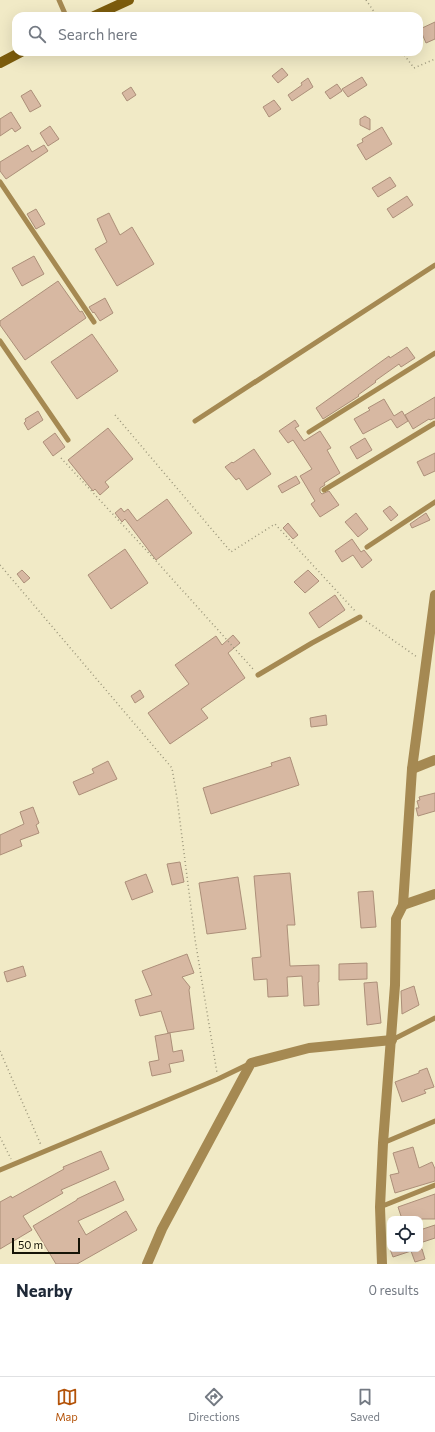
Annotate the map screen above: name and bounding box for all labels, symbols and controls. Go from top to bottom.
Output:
search box [12,12,423,56]
icon: search [26,23,48,45]
text: Search here [58,25,137,43]
map controls [387,1216,423,1252]
button: locate [387,1216,423,1252]
scale bar [12,1236,80,1255]
text: 50 m [18,1238,43,1251]
text: Nearby [16,1280,73,1301]
text: 0 results [368,1282,419,1298]
tab: Map [55,1386,78,1423]
tab: Directions [188,1386,240,1423]
tab: Saved [350,1386,380,1423]

